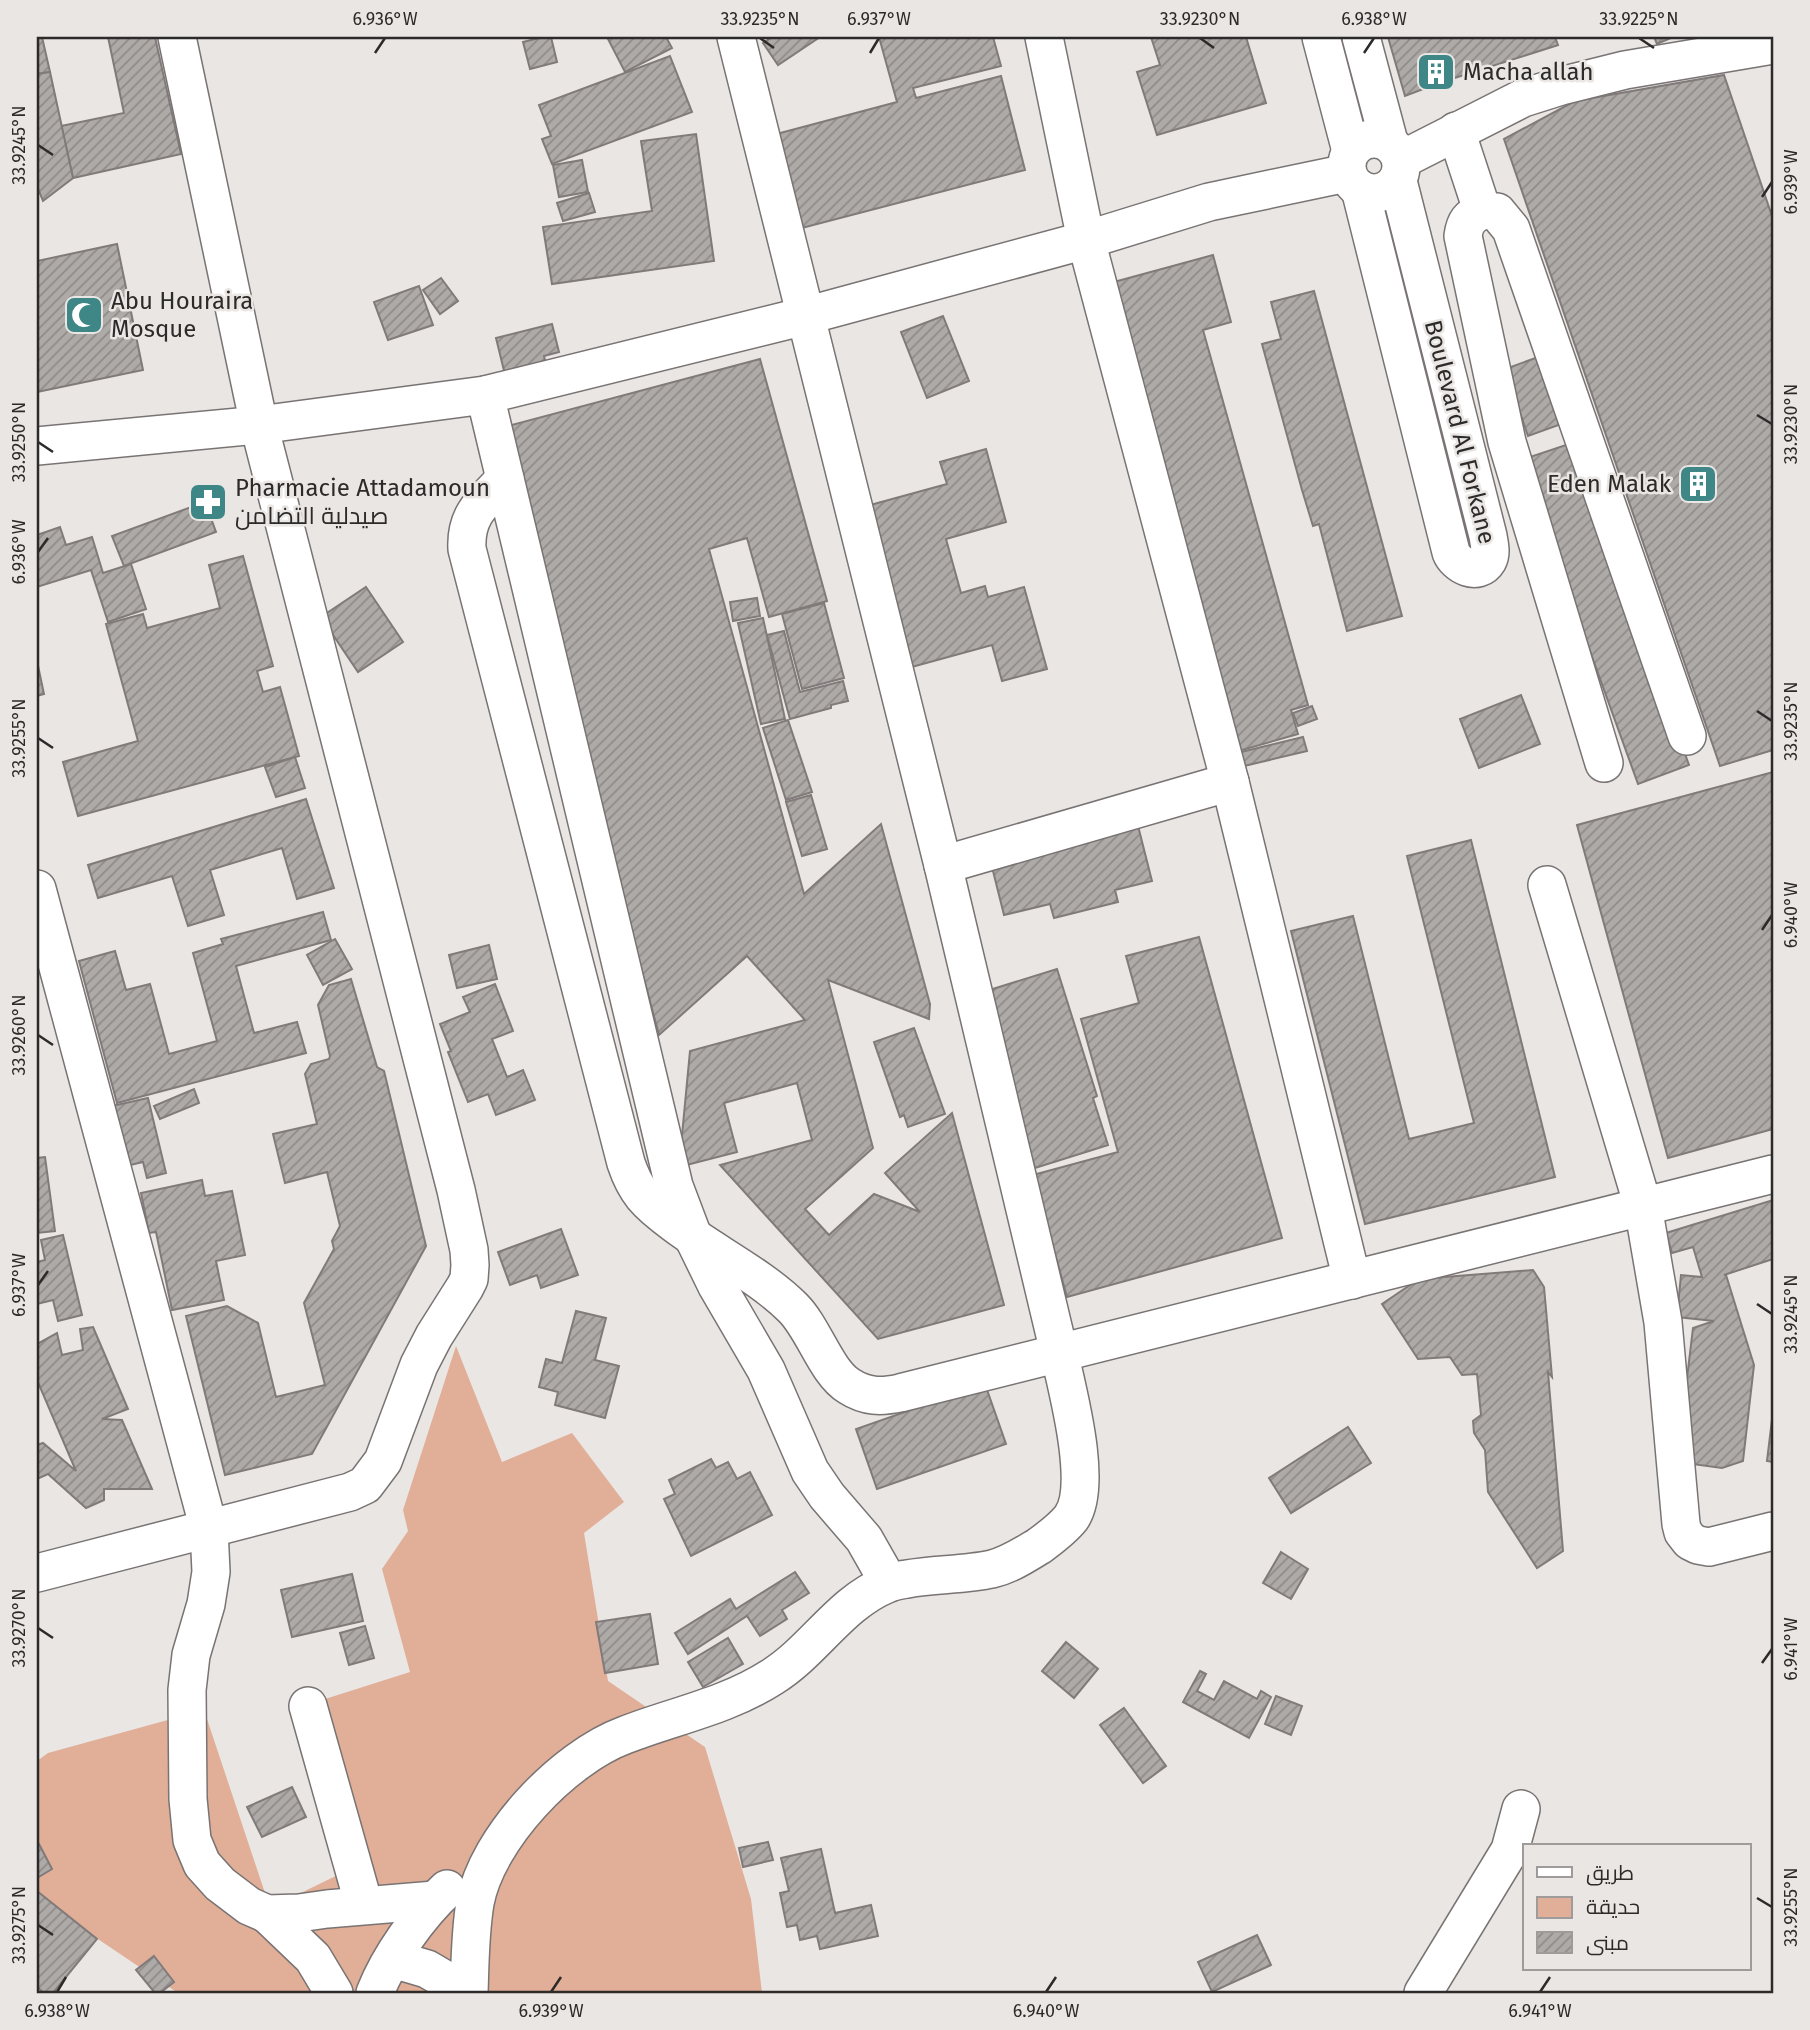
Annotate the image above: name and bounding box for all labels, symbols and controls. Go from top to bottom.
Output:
text: 6.936°W [352,8,418,30]
text: 33.9235°N [720,8,800,30]
text: 6.937°W [847,8,911,30]
text: 33.9230°N [1160,8,1240,30]
text: 6.938°W [1341,8,1407,30]
text: 33.9225°N [1599,8,1679,30]
building icon: Macha allah [1415,51,1457,93]
place label: Macha allah [1463,58,1594,86]
text: 33.9245°N [8,105,30,185]
text: 6.939°W [1780,149,1802,215]
place label: Abu Houraira Mosque [111,287,253,343]
mosque icon: Abu Houraira Mosque [63,294,105,336]
street label: Boulevard Al Forkane [1419,317,1501,547]
text: 33.9230°N [1780,384,1802,464]
text: 33.9250°N [8,402,30,482]
building icon: Eden Malak [1677,463,1719,505]
place label: Eden Malak [1547,470,1672,498]
place label: Pharmacie Attadamoun صيدلية التضامن [235,474,490,530]
pharmacy icon: Pharmacie Attadamoun صيدلية التضامن [187,481,229,523]
text: 6.936°W [8,519,30,585]
text: 33.9235°N [1780,681,1802,761]
text: 33.9255°N [8,698,30,778]
text: 6.940°W [1780,882,1802,948]
text: 33.9260°N [8,994,30,1076]
text: 6.937°W [8,1253,30,1317]
text: 33.9245°N [1780,1274,1802,1354]
text: 33.9270°N [8,1588,30,1668]
text: 6.941°W [1780,1617,1802,1681]
legend [1523,1844,1750,1970]
text: طريق [1586,1860,1634,1886]
text: 33.9255°N [1780,1867,1802,1947]
text: 33.9275°N [8,1886,30,1964]
text: حديقة [1586,1894,1640,1920]
text: مبنى [1586,1930,1629,1956]
text: 6.938°W [24,2000,90,2022]
text: 6.939°W [518,2000,584,2022]
text: 6.940°W [1013,2000,1079,2022]
text: 6.941°W [1508,2000,1572,2022]

